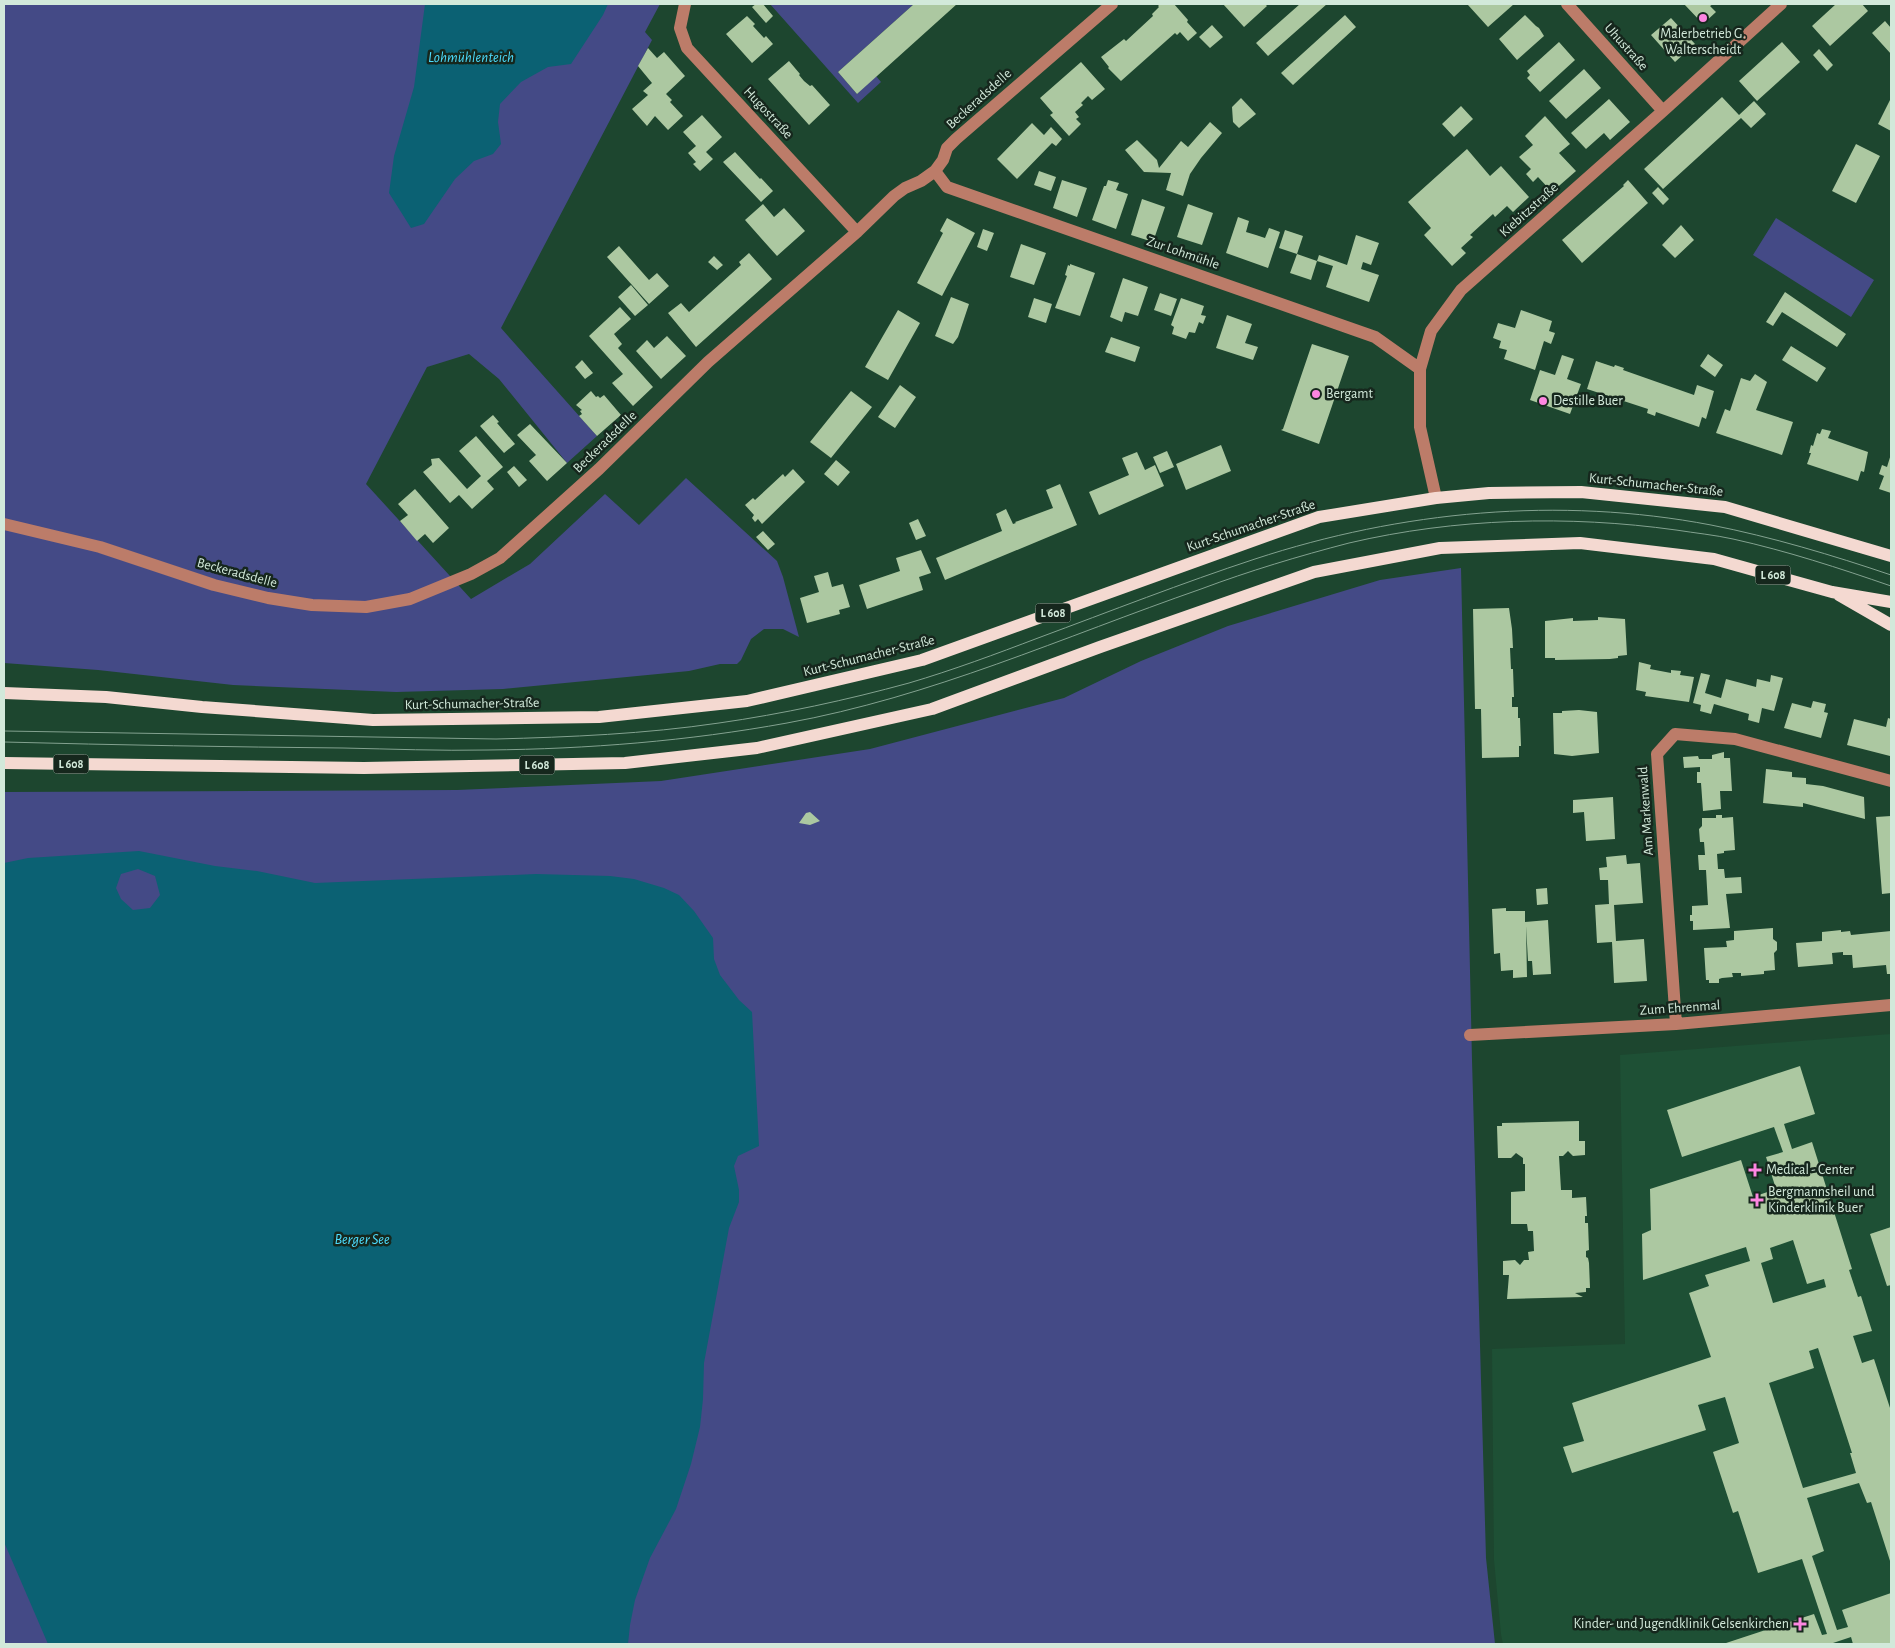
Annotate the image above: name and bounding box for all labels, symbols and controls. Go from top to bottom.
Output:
marker: Malerbetrieb G. Walterscheidt [1697,12,1709,24]
street label: Uhustraße [1601,21,1651,73]
place label: Malerbetrieb G. Walterscheidt [1660,27,1746,57]
water label: Lohmühlenteich [428,50,514,65]
street label: Beckeradsdelle [944,66,1014,132]
street label: Hugostraße [741,84,795,142]
street label: Kiebitzstraße [1497,180,1561,240]
street label: Zur Lohmühle [1145,234,1221,272]
place label: Bergamt [1326,387,1374,401]
marker: Bergamt [1310,388,1322,400]
place label: Destille Buer [1553,394,1623,408]
marker: Destille Buer [1537,395,1549,407]
street label: Beckeradsdelle [571,408,639,476]
street label: Kurt-Schumacher-Straße [1588,471,1724,499]
street label: Kurt-Schumacher-Straße [1185,497,1317,555]
street label: Beckeradsdelle [195,556,279,590]
road number: L 608 [1756,566,1790,584]
road number: L 608 [1036,604,1070,622]
street label: Kurt-Schumacher-Straße [802,633,936,679]
street label: Kurt-Schumacher-Straße [404,696,540,712]
road number: L 608 [54,754,88,774]
road number: L 608 [520,756,554,774]
street label: Am Markenwald [1636,766,1656,856]
street label: Zum Ehrenmal [1639,998,1721,1018]
marker: Medical - Center [1748,1163,1762,1177]
place label: Medical - Center [1766,1163,1854,1177]
place label: Bergmannsheil und Kinderklinik Buer [1768,1185,1875,1215]
marker: Bergmannsheil und Kinderklinik Buer [1750,1193,1764,1207]
water label: Berger See [334,1232,390,1247]
place label: Kinder- und Jugendklinik Gelsenkirchen [1573,1617,1789,1631]
marker: Kinder- und Jugendklinik Gelsenkirchen [1793,1617,1807,1631]

